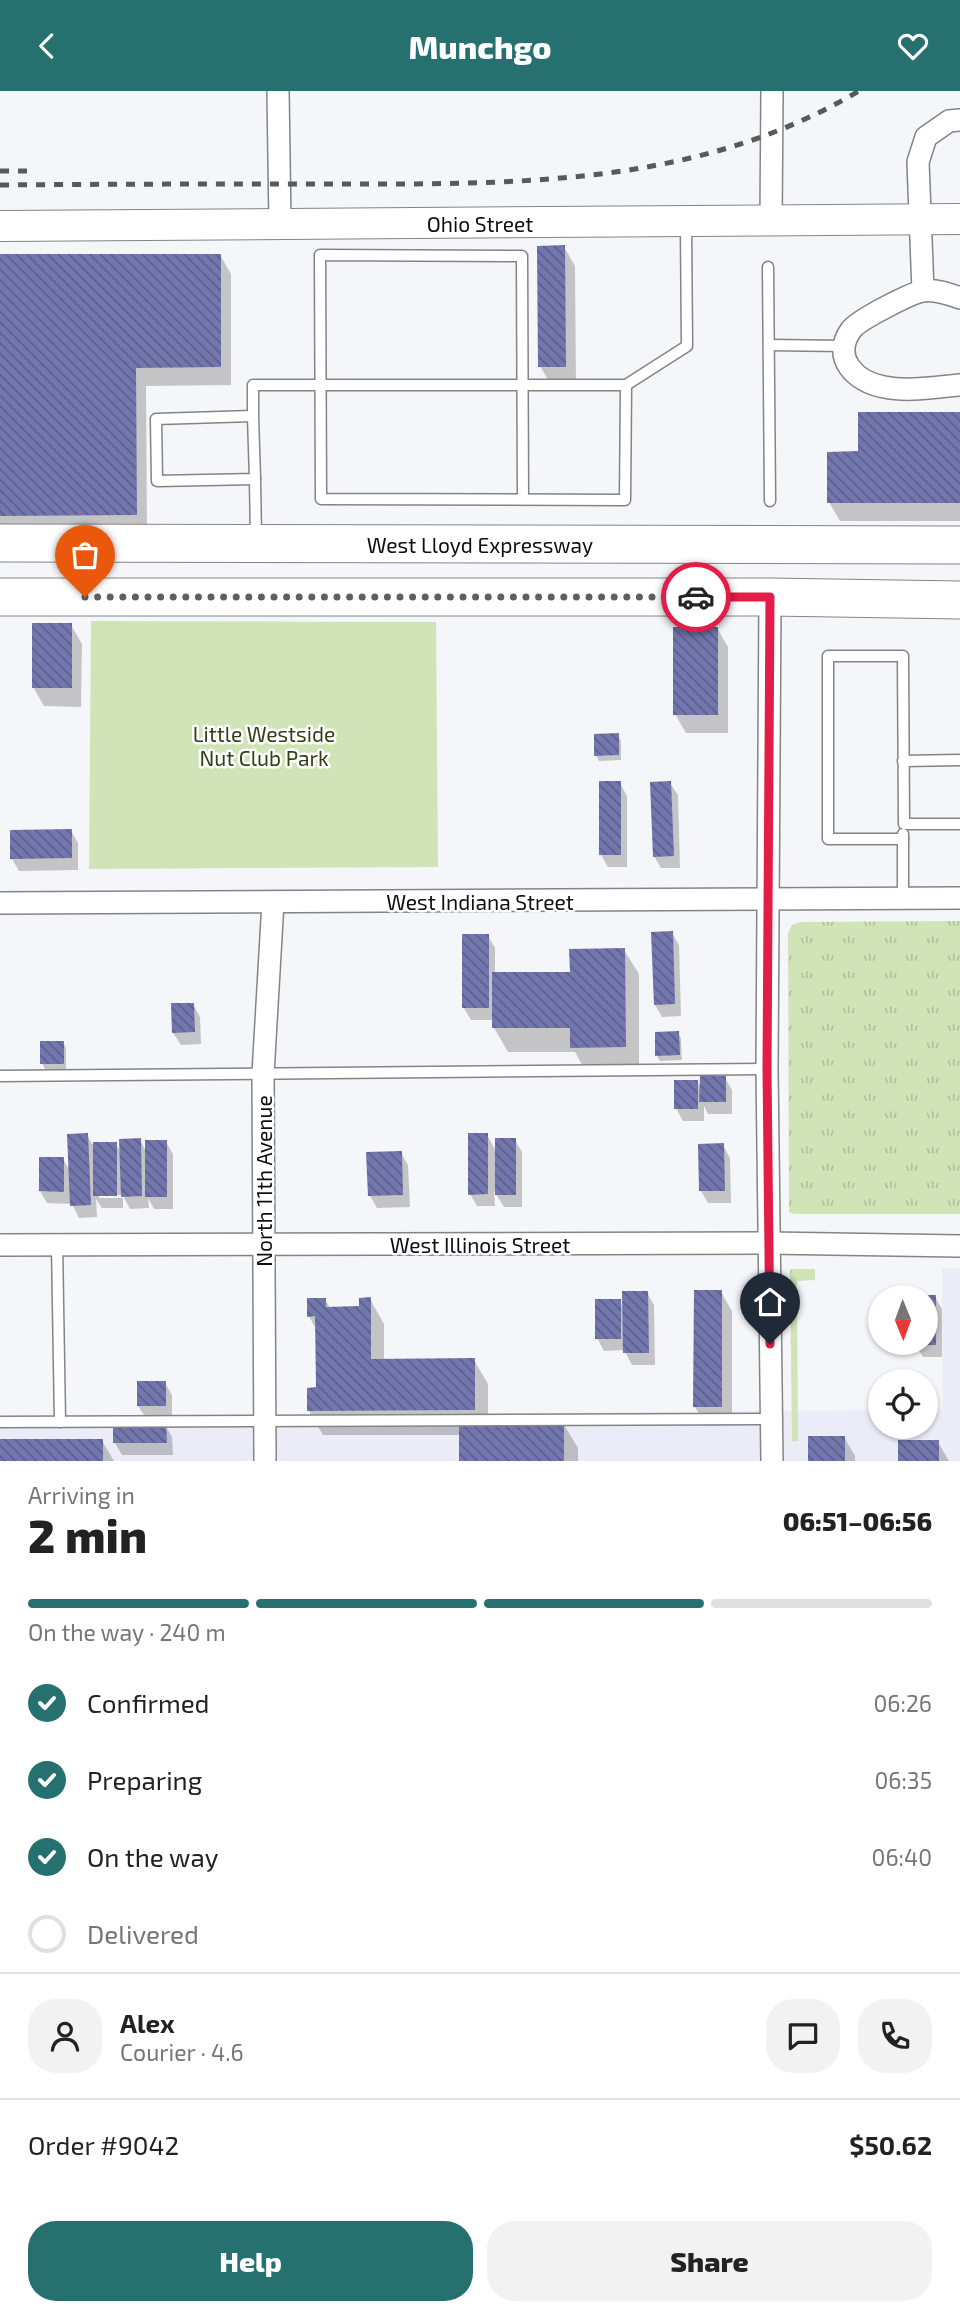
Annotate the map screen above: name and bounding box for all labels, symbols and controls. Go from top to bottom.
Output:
icon: back [28,27,66,65]
text: Munchgo [408,27,552,65]
icon: heart [894,27,932,65]
street label: Ohio Street [427,211,533,236]
pin [55,525,115,597]
street label: West Lloyd Expressway [367,532,593,557]
icon: bag [66,536,104,574]
courier [661,562,731,632]
icon: car [677,578,715,616]
park label: Little Westside Nut Club Park [193,721,335,770]
street label: West Indiana Street [386,889,574,914]
street label: North 11th Avenue [251,1095,276,1267]
street label: West Illinois Street [390,1232,570,1257]
pin [740,1272,800,1344]
icon: home [751,1283,789,1321]
north arrow [868,1285,938,1355]
map controls [868,1285,938,1439]
button: locate [868,1369,938,1439]
text: Arriving in [28,1481,135,1509]
text: 06:51–06:56 [783,1505,932,1536]
text: 2 min [28,1507,147,1562]
text: On the way · 240 m [28,1618,226,1646]
icon: check [28,1684,66,1722]
text: Confirmed [87,1687,210,1718]
text: 06:26 [873,1689,932,1717]
icon: check [28,1761,66,1799]
text: Preparing [87,1764,202,1795]
text: 06:35 [874,1766,932,1794]
icon: check [28,1838,66,1876]
text: On the way [87,1841,218,1872]
text: 06:40 [872,1843,932,1871]
text: Delivered [87,1918,199,1949]
button: person [28,1999,102,2073]
button: chat [766,1999,840,2073]
button: phone [858,1999,932,2073]
text: Alex [120,2007,175,2038]
text: Courier · 4.6 [120,2038,244,2066]
text: Order #9042 [28,2129,179,2160]
text: $50.62 [849,2129,932,2160]
button: Help [28,2221,473,2301]
button: Share [487,2221,932,2301]

